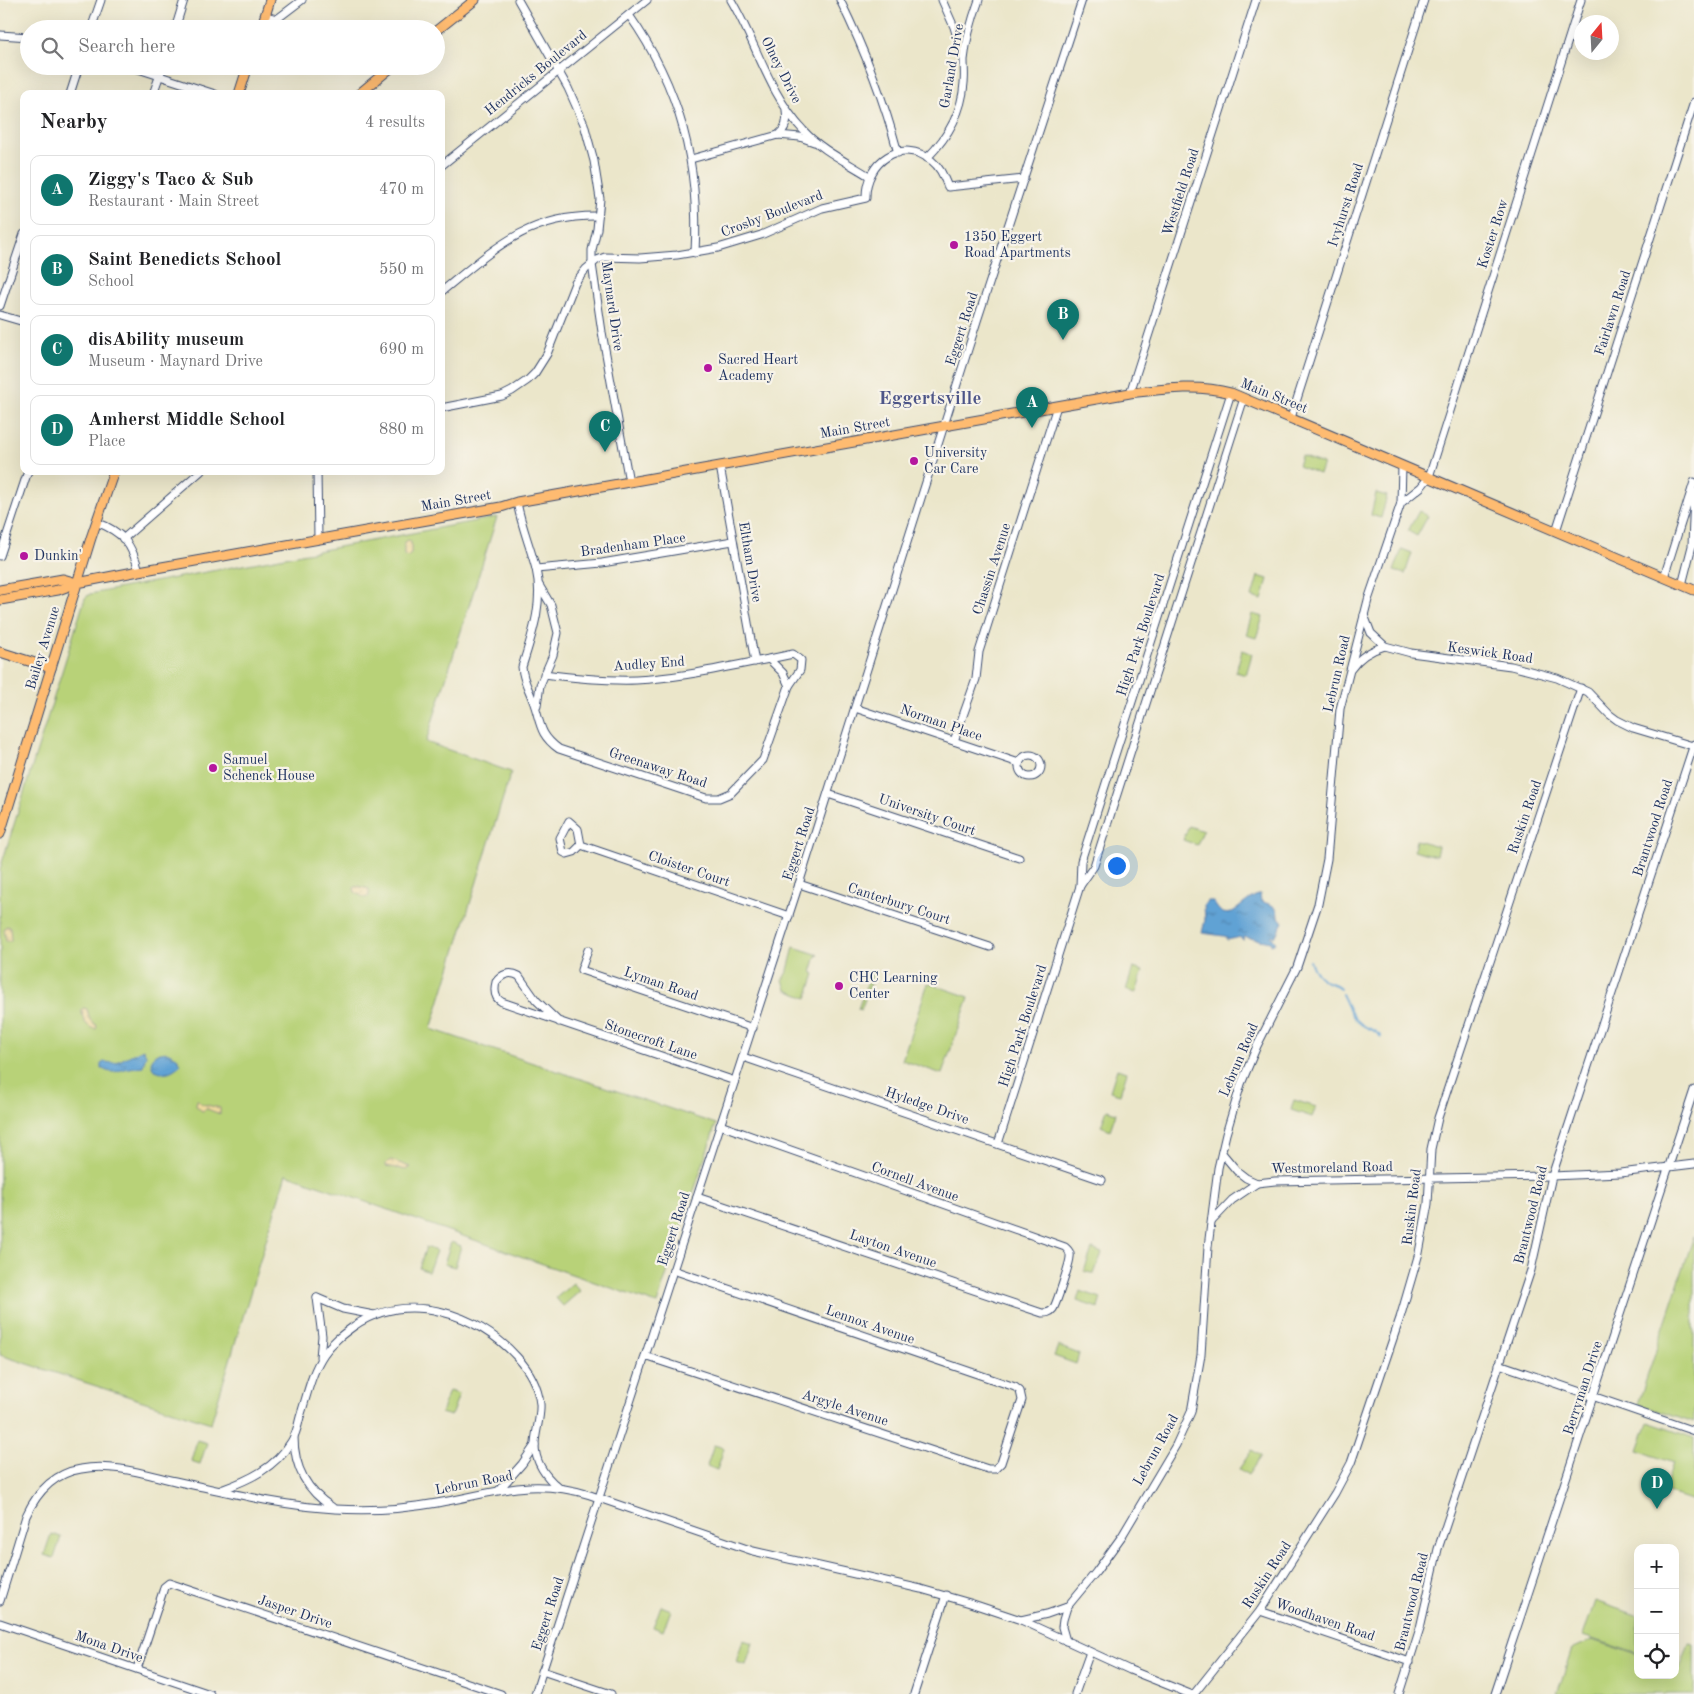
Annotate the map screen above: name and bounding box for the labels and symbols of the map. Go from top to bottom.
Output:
north arrow [1574,15,1619,60]
street label: Garland Drive [938,23,966,109]
street label: Hendricks Boulevard [482,28,590,118]
street label: Olney Drive [758,34,804,106]
street label: Westfield Road [1160,147,1202,237]
street label: Ivyhurst Road [1326,161,1366,249]
street label: Crosby Boulevard [719,188,825,240]
street label: Koster Row [1475,197,1511,271]
place label: 1350 Eggert Road Apartments [964,230,1071,260]
marker: 1350 Eggert Road Apartments [948,239,960,251]
street label: Maynard Drive [599,260,625,352]
street label: Fairlawn Road [1593,269,1633,357]
street label: Eggert Road [943,290,981,368]
pin: B [1047,299,1079,340]
place label: Sacred Heart Academy [718,353,798,383]
marker: Sacred Heart Academy [702,362,714,374]
street label: Main Street [1238,376,1310,416]
pin: A [1016,387,1048,428]
district label: Eggertsville [879,390,981,409]
pin: C [589,411,621,452]
street label: Main Street [819,415,891,441]
place label: University Car Care [924,446,988,476]
marker: University Car Care [908,455,920,467]
street label: Main Street [420,488,492,514]
street label: Eltham Drive [736,521,764,603]
street label: Chassin Avenue [971,521,1013,617]
street label: Bradenham Place [580,531,686,559]
place label: Dunkin' [34,549,82,563]
marker: Dunkin' [18,550,30,562]
street label: High Park Boulevard [1115,572,1167,698]
street label: Bailey Avenue [24,605,62,691]
street label: Lebrun Road [1321,634,1353,714]
street label: Keswick Road [1446,640,1534,666]
street label: Audley End [613,655,685,673]
street label: Norman Place [898,702,984,744]
street label: Greenaway Road [607,746,709,790]
place label: Samuel Schenck House [223,753,315,783]
marker: Samuel Schenck House [207,762,219,774]
street label: Ruskin Road [1506,778,1544,856]
street label: Brantwood Road [1631,778,1675,878]
street label: University Court [877,792,977,838]
street label: Eggert Road [780,805,818,883]
street label: Cloister Court [646,848,732,890]
your location [1104,853,1130,879]
street label: Canterbury Court [846,881,952,927]
street label: High Park Boulevard [997,963,1049,1089]
street label: Lyman Road [622,965,700,1003]
place label: CHC Learning Center [849,971,938,1001]
marker: CHC Learning Center [833,980,845,992]
street label: Stonecroft Lane [603,1018,699,1062]
street label: Lebrun Road [1217,1021,1261,1099]
street label: Hyledge Drive [883,1085,971,1127]
street label: Cornell Avenue [869,1160,961,1204]
street label: Westmoreland Road [1271,1160,1393,1176]
street label: Brantwood Road [1512,1164,1550,1266]
street label: Ruskin Road [1400,1168,1424,1246]
street label: Eggert Road [655,1190,693,1268]
street label: Layton Avenue [848,1228,938,1270]
street label: Lennox Avenue [824,1303,916,1347]
street label: Berryman Drive [1561,1339,1605,1437]
street label: Argyle Avenue [800,1387,890,1429]
street label: Lebrun Road [1131,1412,1181,1488]
pin: D [1641,1468,1673,1509]
street label: Lebrun Road [434,1469,514,1497]
street label: Ruskin Road [1240,1539,1294,1611]
street label: Brantwood Road [1393,1551,1431,1653]
street label: Eggert Road [529,1575,567,1653]
street label: Jasper Drive [256,1593,334,1631]
street label: Woodhaven Road [1273,1596,1377,1644]
street label: Mona Drive [73,1629,145,1665]

